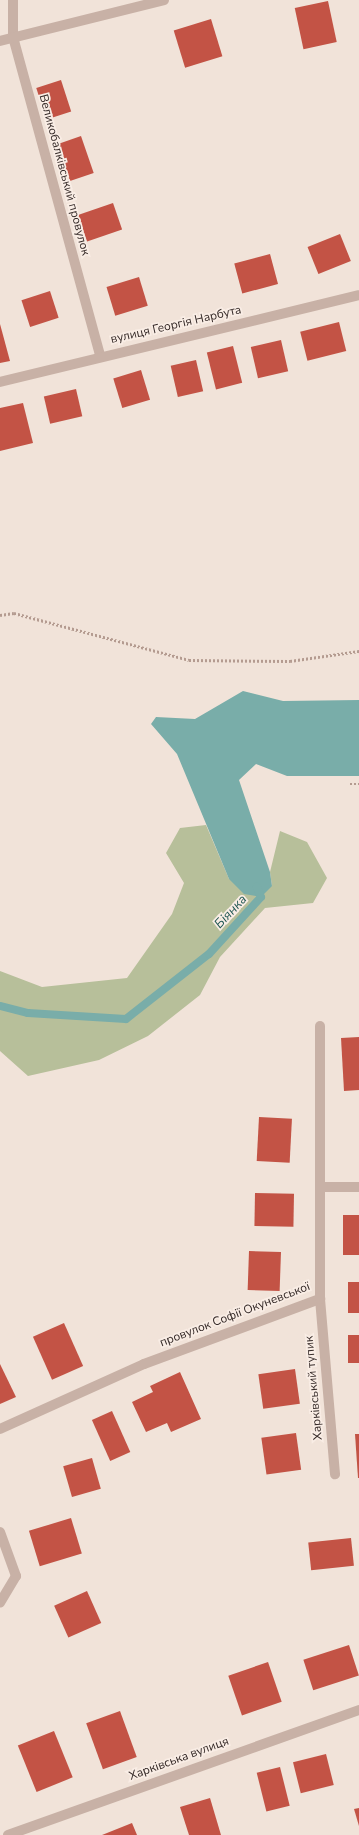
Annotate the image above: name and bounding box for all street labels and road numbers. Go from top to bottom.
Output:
street label: Великобалківський провулок [36,93,92,257]
street label: вулиця Георгія Нарбута [109,303,243,347]
street label: провулок Софії Окуневської [158,1280,312,1350]
street label: Харківський тупик [302,1335,326,1441]
street label: Харківська вулиця [127,1734,231,1784]

